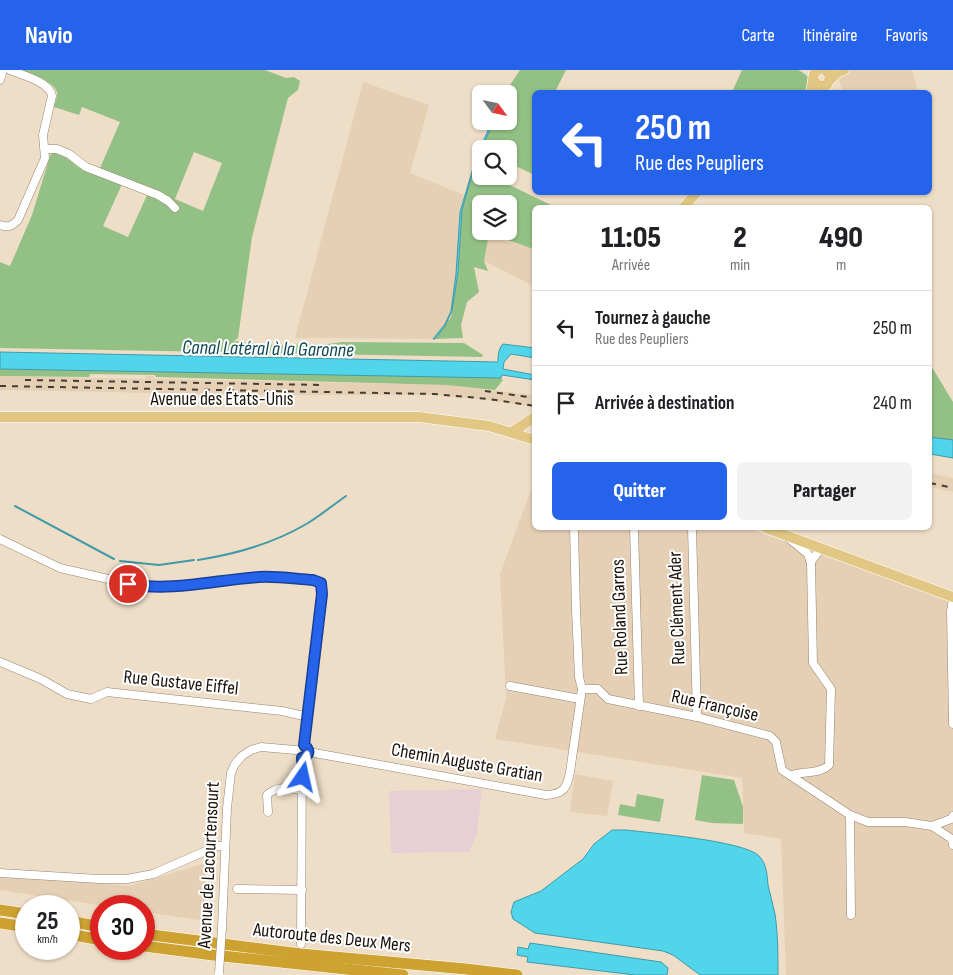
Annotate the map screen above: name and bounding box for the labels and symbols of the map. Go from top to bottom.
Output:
north arrow [472,85,518,130]
water label: Canal Latéral à la Garonne [182,336,354,363]
street label: Avenue des États-Unis [149,388,294,411]
street label: Rue Clément Ader [664,550,690,665]
street label: Rue Roland Garros [606,559,634,675]
pin [107,563,149,605]
street label: Rue Gustave Eiffel [122,666,240,700]
street label: Rue Françoise [669,685,761,727]
street label: Chemin Auguste Gratian [389,738,545,788]
position arrow [276,750,328,802]
street label: Avenue de Lacourtensourt [193,781,225,950]
speed limit sign: 30 [90,895,155,960]
street label: Autoroute des Deux Mers [251,918,412,958]

